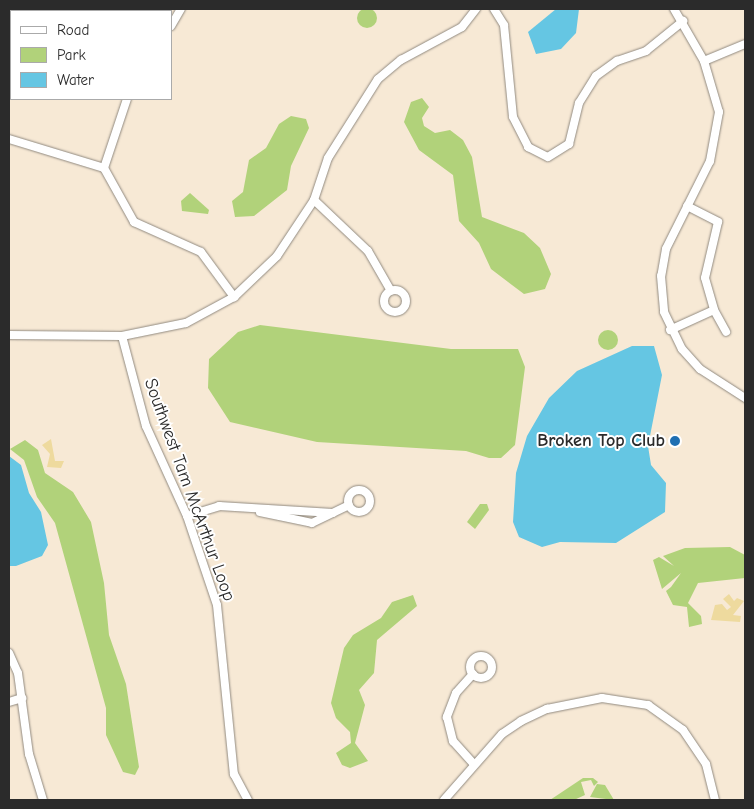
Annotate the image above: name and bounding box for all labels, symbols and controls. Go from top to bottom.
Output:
legend [10,10,172,100]
text: Road [57,21,89,39]
text: Park [57,46,86,64]
text: Water [57,71,94,89]
street label: Southwest Tam McArthur Loop [139,376,239,604]
place label: Broken Top Club [537,430,665,452]
marker: Broken Top Club [669,435,681,447]

